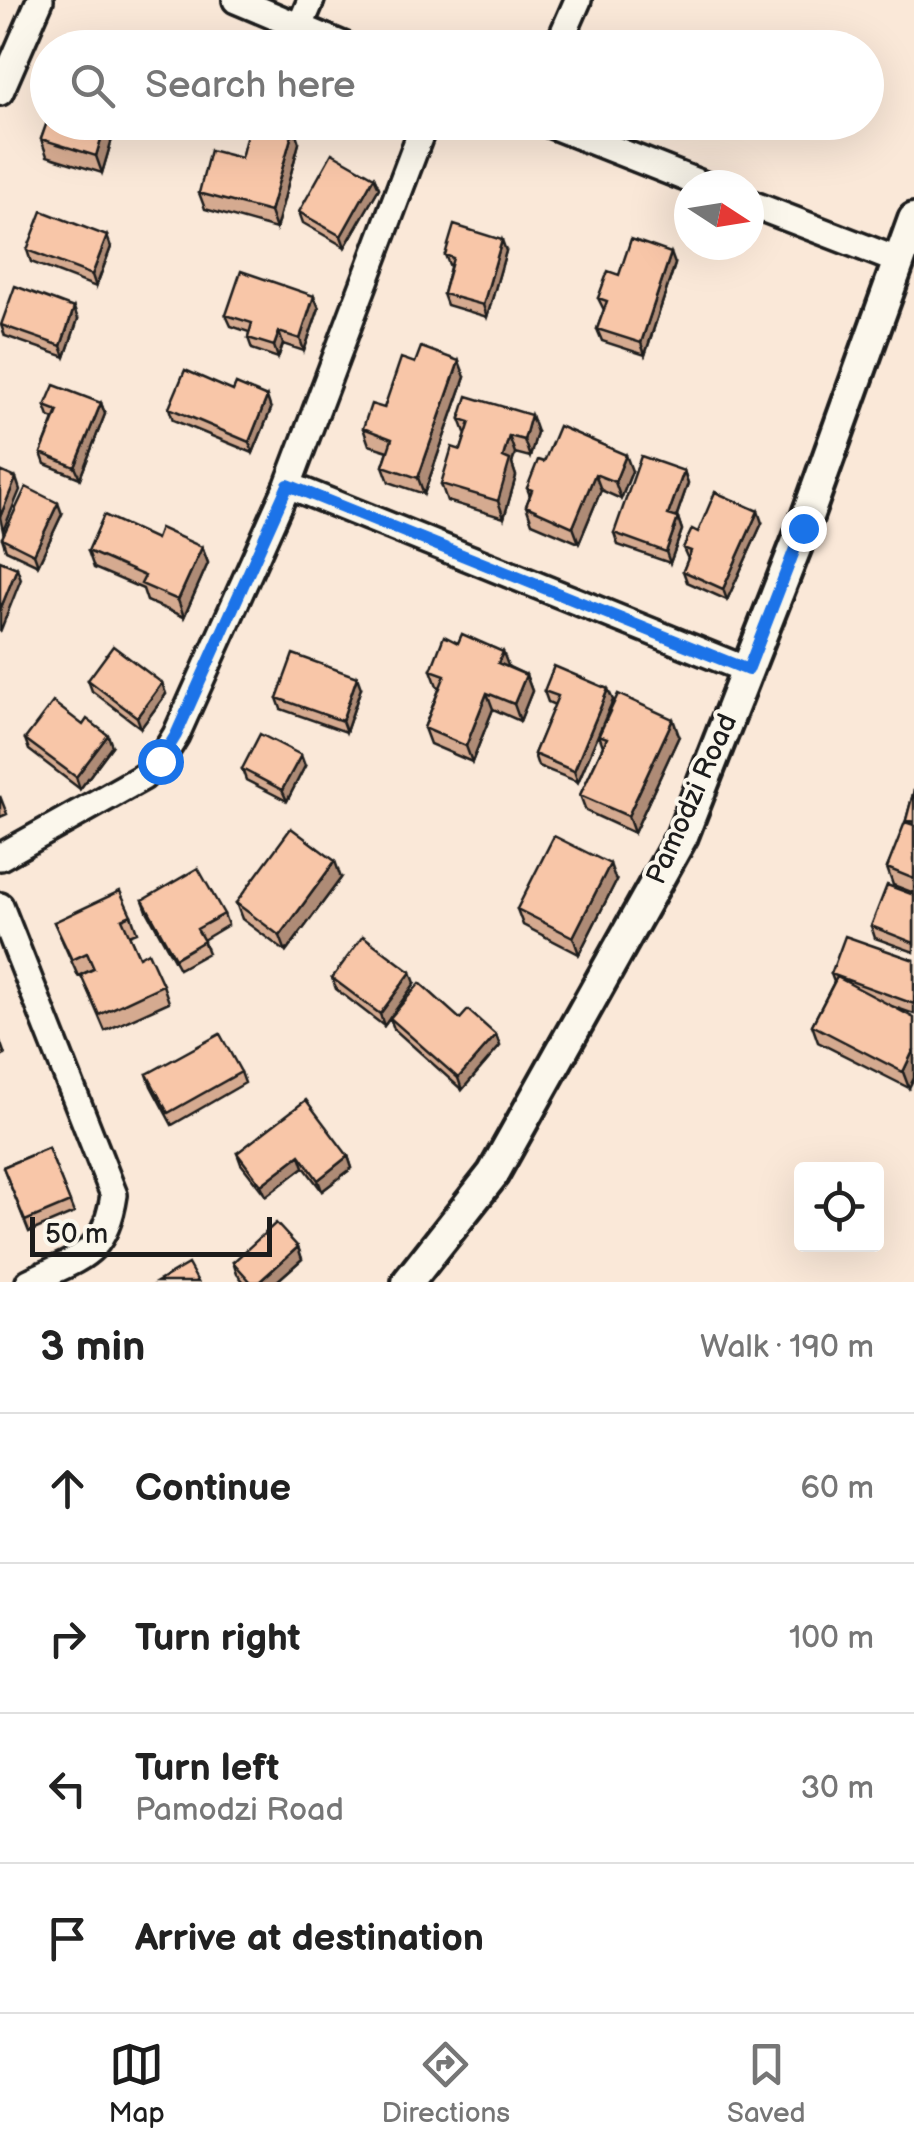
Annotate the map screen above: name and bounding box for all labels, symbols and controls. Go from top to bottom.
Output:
search box [30,30,884,140]
icon: search [65,58,120,113]
text: Search here [145,63,356,108]
north arrow [674,170,764,260]
route end [781,506,827,552]
street label: Pamodzi Road [640,709,744,889]
route start [138,739,184,785]
map controls [794,1162,884,1252]
button: locate [794,1162,884,1252]
scale bar [30,1212,272,1256]
text: 50 m [45,1218,108,1251]
text: 3 min [40,1322,145,1373]
text: Walk · 190 m [700,1328,874,1367]
icon: ahead [40,1461,95,1516]
text: Continue [135,1466,291,1511]
text: 60 m [801,1469,874,1508]
icon: right [40,1611,95,1666]
text: Turn right [135,1616,300,1661]
text: 100 m [789,1619,874,1658]
text: Turn left [135,1746,279,1791]
icon: left [40,1761,95,1816]
text: 30 m [800,1769,874,1808]
text: Pamodzi Road [135,1791,344,1830]
icon: arrive [40,1911,95,1966]
text: Arrive at destination [135,1916,484,1961]
tab: Map [108,2037,165,2130]
tab: Directions [381,2037,510,2130]
tab: Saved [727,2037,806,2130]

